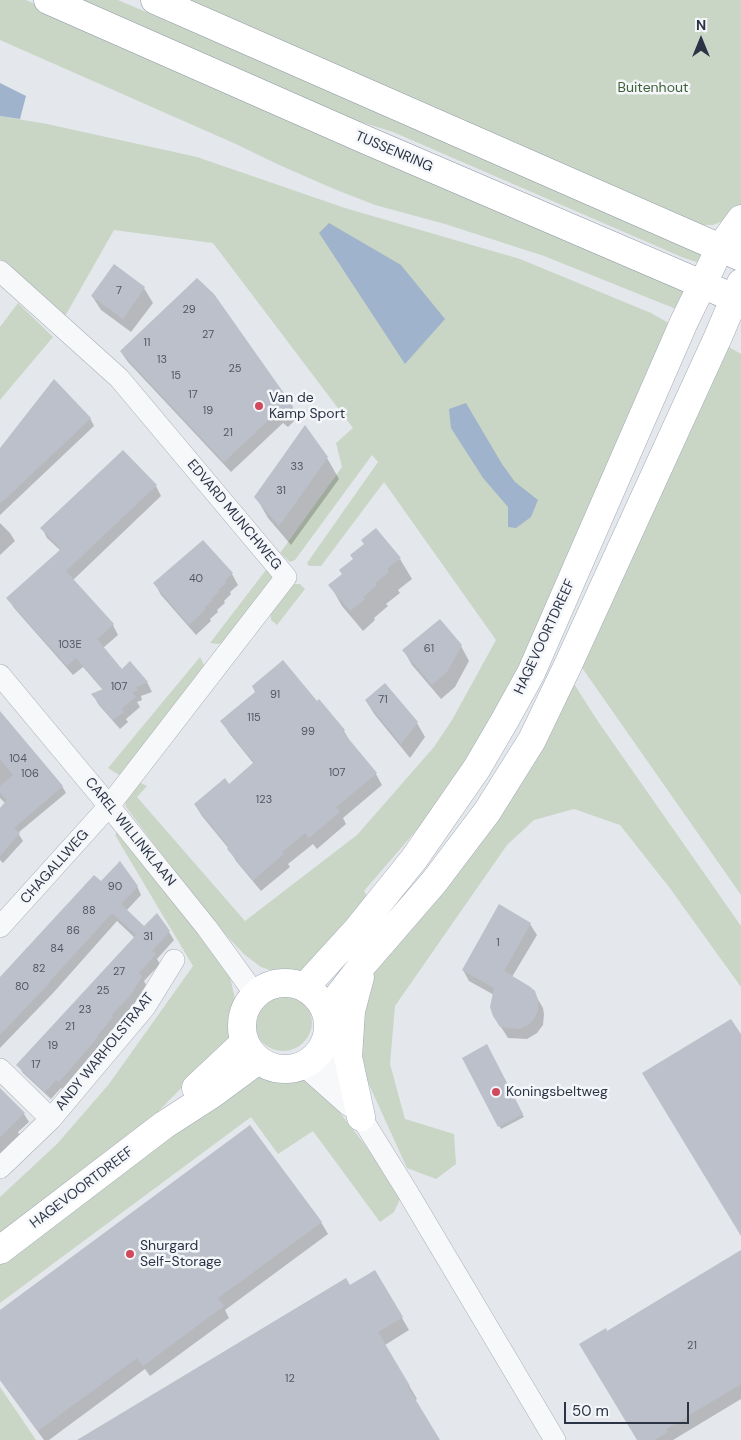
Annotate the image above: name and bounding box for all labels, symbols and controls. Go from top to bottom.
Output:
north arrow [676,15,726,65]
text: N [696,16,706,34]
park label: Buitenhout [618,80,688,96]
street label: TUSSENRING [353,128,435,176]
house number: 7 [116,284,122,298]
house number: 29 [182,303,196,317]
house number: 27 [202,328,214,342]
house number: 11 [144,336,150,350]
house number: 13 [157,353,167,367]
house number: 25 [228,362,242,376]
house number: 15 [171,369,181,383]
house number: 17 [188,388,198,402]
place label: Van de Kamp Sport [269,390,345,422]
marker: Van de Kamp Sport [253,400,265,412]
house number: 19 [203,404,213,418]
house number: 21 [223,426,233,440]
street label: EDVARD MUNCHWEG [183,457,285,573]
house number: 33 [290,460,304,474]
house number: 31 [276,484,286,498]
house number: 40 [189,572,203,586]
street label: HAGEVOORTDREEF [511,577,579,697]
house number: 103E [58,638,82,652]
house number: 61 [424,642,434,656]
house number: 107 [111,680,127,694]
house number: 91 [270,688,280,702]
house number: 71 [378,693,388,707]
house number: 115 [247,711,261,725]
house number: 99 [301,725,315,739]
house number: 104 [9,752,27,766]
house number: 107 [329,766,345,780]
house number: 106 [21,767,39,781]
street label: CAREL WILLINKLAAN [81,774,179,890]
house number: 123 [256,793,272,807]
street label: CHAGALLWEG [17,826,93,908]
house number: 90 [108,880,122,894]
house number: 88 [82,904,96,918]
house number: 86 [66,924,80,938]
house number: 31 [143,930,153,944]
house number: 1 [496,936,500,950]
house number: 84 [50,942,64,956]
house number: 82 [33,962,45,976]
house number: 27 [113,965,125,979]
house number: 80 [15,980,29,994]
house number: 25 [96,984,110,998]
street label: ANDY WARHOLSTRAAT [52,990,158,1114]
house number: 23 [79,1003,91,1017]
house number: 21 [65,1020,75,1034]
house number: 19 [48,1039,58,1053]
house number: 17 [31,1058,41,1072]
place label: Koningsbeltweg [506,1084,608,1100]
marker: Koningsbeltweg [490,1086,502,1098]
street label: HAGEVOORTDREEF [27,1144,137,1232]
place label: Shurgard Self-Storage [140,1238,222,1270]
marker: Shurgard Self-Storage [124,1248,136,1260]
house number: 21 [687,1339,697,1353]
house number: 12 [285,1372,295,1386]
scale bar [566,1392,691,1424]
text: 50 m [572,1401,609,1421]

